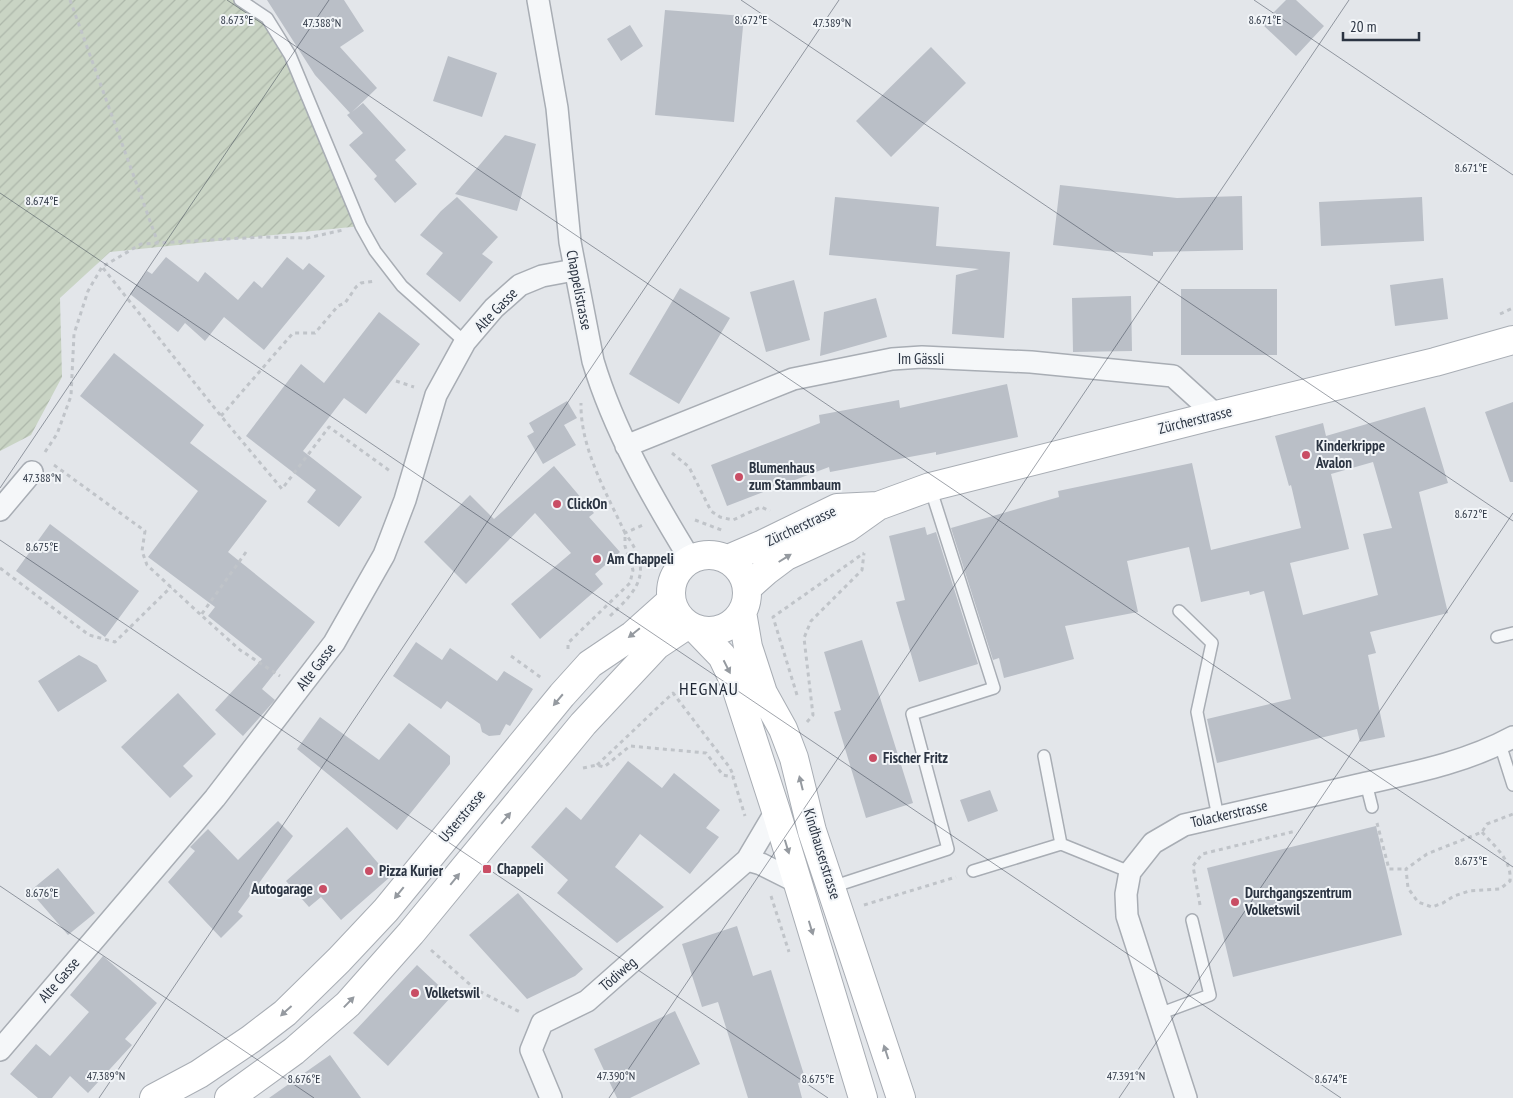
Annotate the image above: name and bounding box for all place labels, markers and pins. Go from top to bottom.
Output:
place label: Kinderkrippe Avalon [1315,436,1385,472]
marker: Kinderkrippe Avalon [1300,449,1312,461]
place label: Blumenhaus zum Stammbaum [749,458,841,494]
marker: Blumenhaus zum Stammbaum [733,471,745,483]
place label: ClickOn [567,494,608,513]
marker: ClickOn [551,498,563,510]
place label: Am Chappeli [606,549,674,568]
marker: Am Chappeli [591,553,603,565]
place label: Fischer Fritz [883,748,948,767]
marker: Fischer Fritz [867,752,879,764]
place label: Chappeli [497,859,544,878]
place label: Pizza Kurier [379,861,444,880]
marker: Chappeli [481,863,493,875]
marker: Pizza Kurier [363,865,375,877]
place label: Autogarage [250,879,313,898]
marker: Autogarage [317,883,329,895]
place label: Durchgangszentrum Volketswil [1244,883,1352,919]
marker: Durchgangszentrum Volketswil [1229,896,1241,908]
place label: Volketswil [424,983,480,1002]
marker: Volketswil [409,987,421,999]

